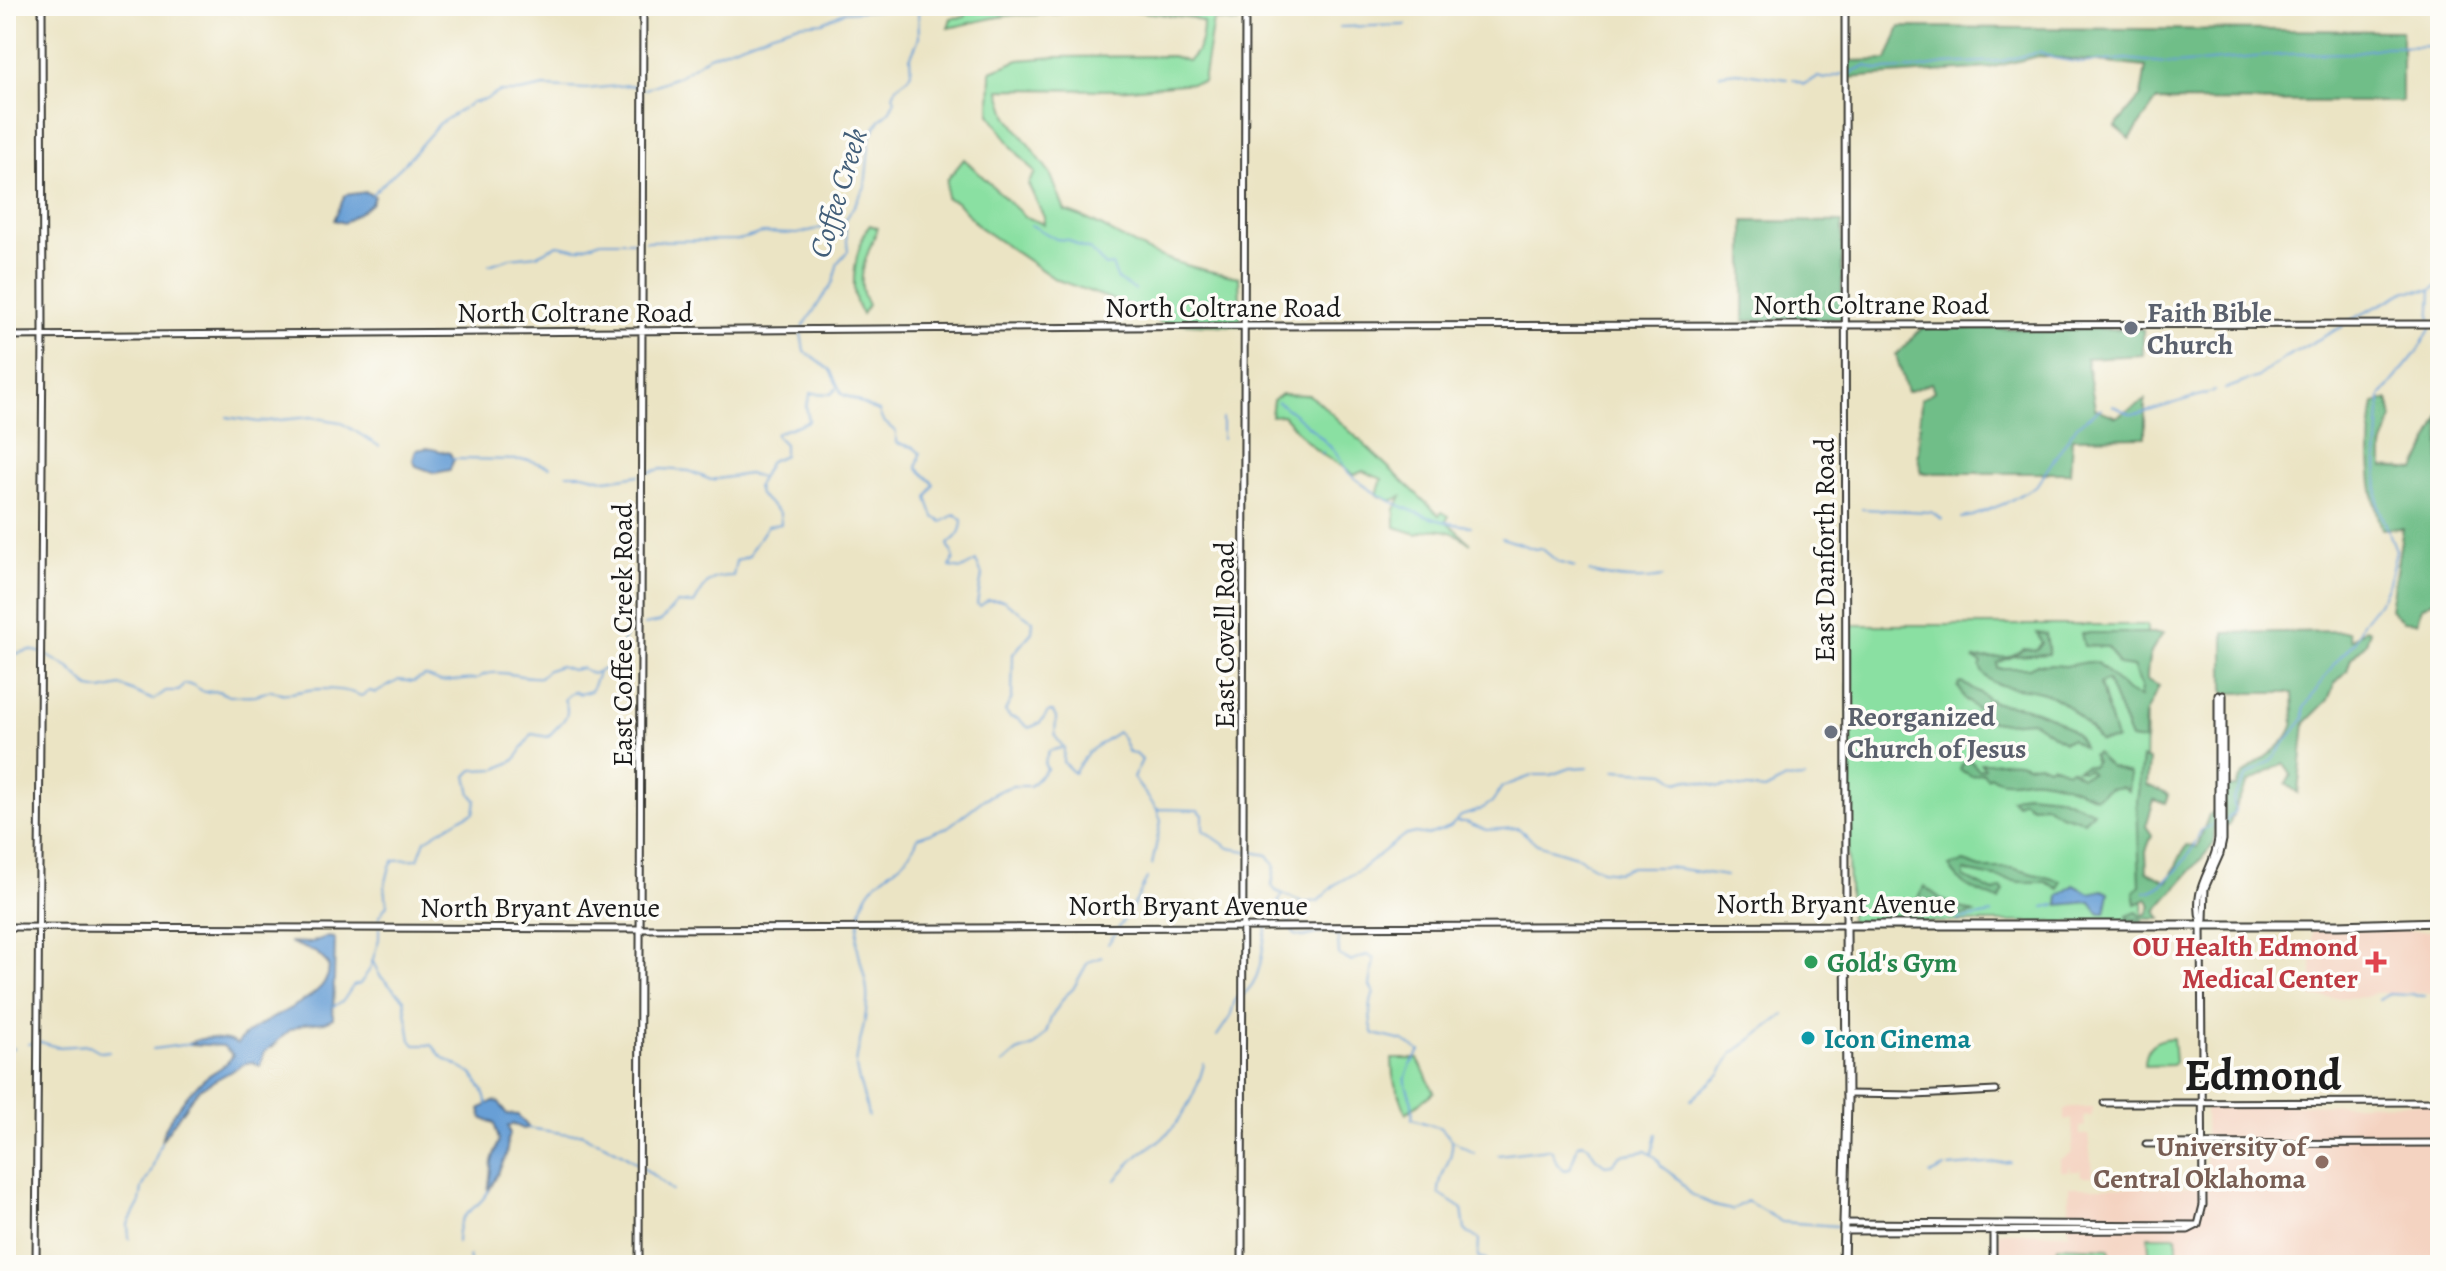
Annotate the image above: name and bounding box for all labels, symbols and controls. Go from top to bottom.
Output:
water label: Coffee Creek [799,123,877,263]
street label: North Coltrane Road [1753,286,1990,324]
street label: North Coltrane Road [1105,289,1342,327]
street label: North Coltrane Road [457,294,694,332]
place label: Faith Bible Church [2147,294,2272,364]
marker: Faith Bible Church [2122,319,2140,337]
street label: East Danforth Road [1806,437,1844,662]
street label: East Coffee Creek Road [604,502,642,767]
street label: East Covell Road [1206,540,1244,729]
place label: Reorganized Church of Jesus [1847,698,2026,768]
marker: Reorganized Church of Jesus [1822,723,1840,741]
street label: North Bryant Avenue [1716,885,1956,923]
street label: North Bryant Avenue [1068,887,1308,925]
street label: North Bryant Avenue [420,889,660,927]
place label: OU Health Edmond Medical Center [2132,928,2359,998]
place label: Gold's Gym [1827,944,1957,982]
marker: OU Health Edmond Medical Center [2365,951,2387,973]
marker: Gold's Gym [1802,953,1820,971]
place label: Icon Cinema [1824,1020,1971,1058]
marker: Icon Cinema [1799,1029,1817,1047]
district label: Edmond [2185,1045,2342,1105]
place label: University of Central Oklahoma [2093,1128,2309,1198]
marker: University of Central Oklahoma [2313,1153,2331,1171]

